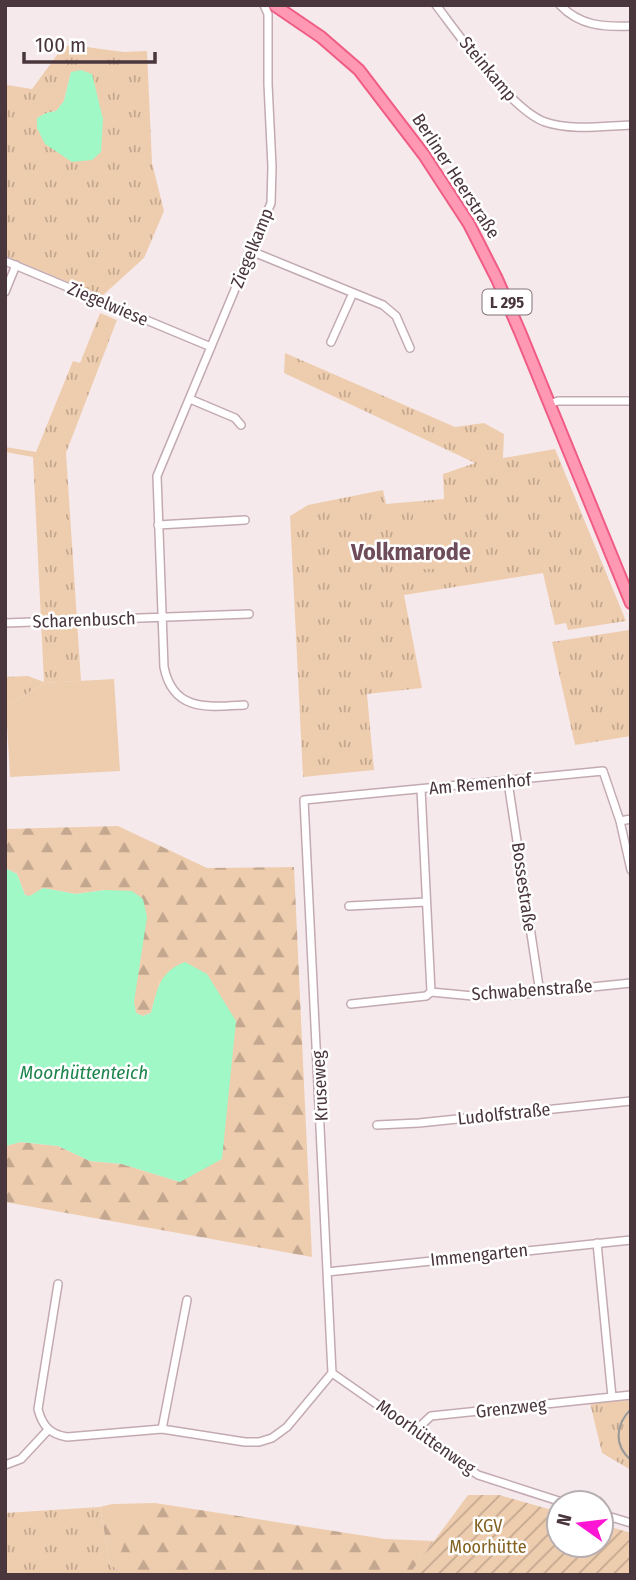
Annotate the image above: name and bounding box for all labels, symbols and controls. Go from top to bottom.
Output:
scale bar [24,21,156,65]
text: 100 m [35,32,86,58]
street label: Steinkamp [455,32,521,106]
street label: Berliner Heerstraße [407,109,505,243]
street label: Ziegelkamp [226,205,278,291]
street label: Ziegelwiese [64,277,152,331]
road number: L 295 [482,290,532,314]
district label: Volkmarode [350,538,471,566]
street label: Scharenbusch [32,607,136,633]
street label: Am Remenhof [428,768,534,799]
street label: Bossestraße [507,841,541,933]
street label: Schwabenstraße [471,975,593,1005]
street label: Kruseweg [307,1049,333,1122]
water label: Moorhüttenteich [20,1061,148,1084]
street label: Ludolfstraße [457,1098,552,1130]
street label: Immengarten [429,1239,529,1271]
street label: Grenzweg [475,1393,548,1423]
street label: Moorhüttenweg [372,1395,480,1480]
north arrow [545,1489,615,1559]
text: N [551,1512,577,1528]
park label: KGV Moorhütte [449,1515,527,1558]

